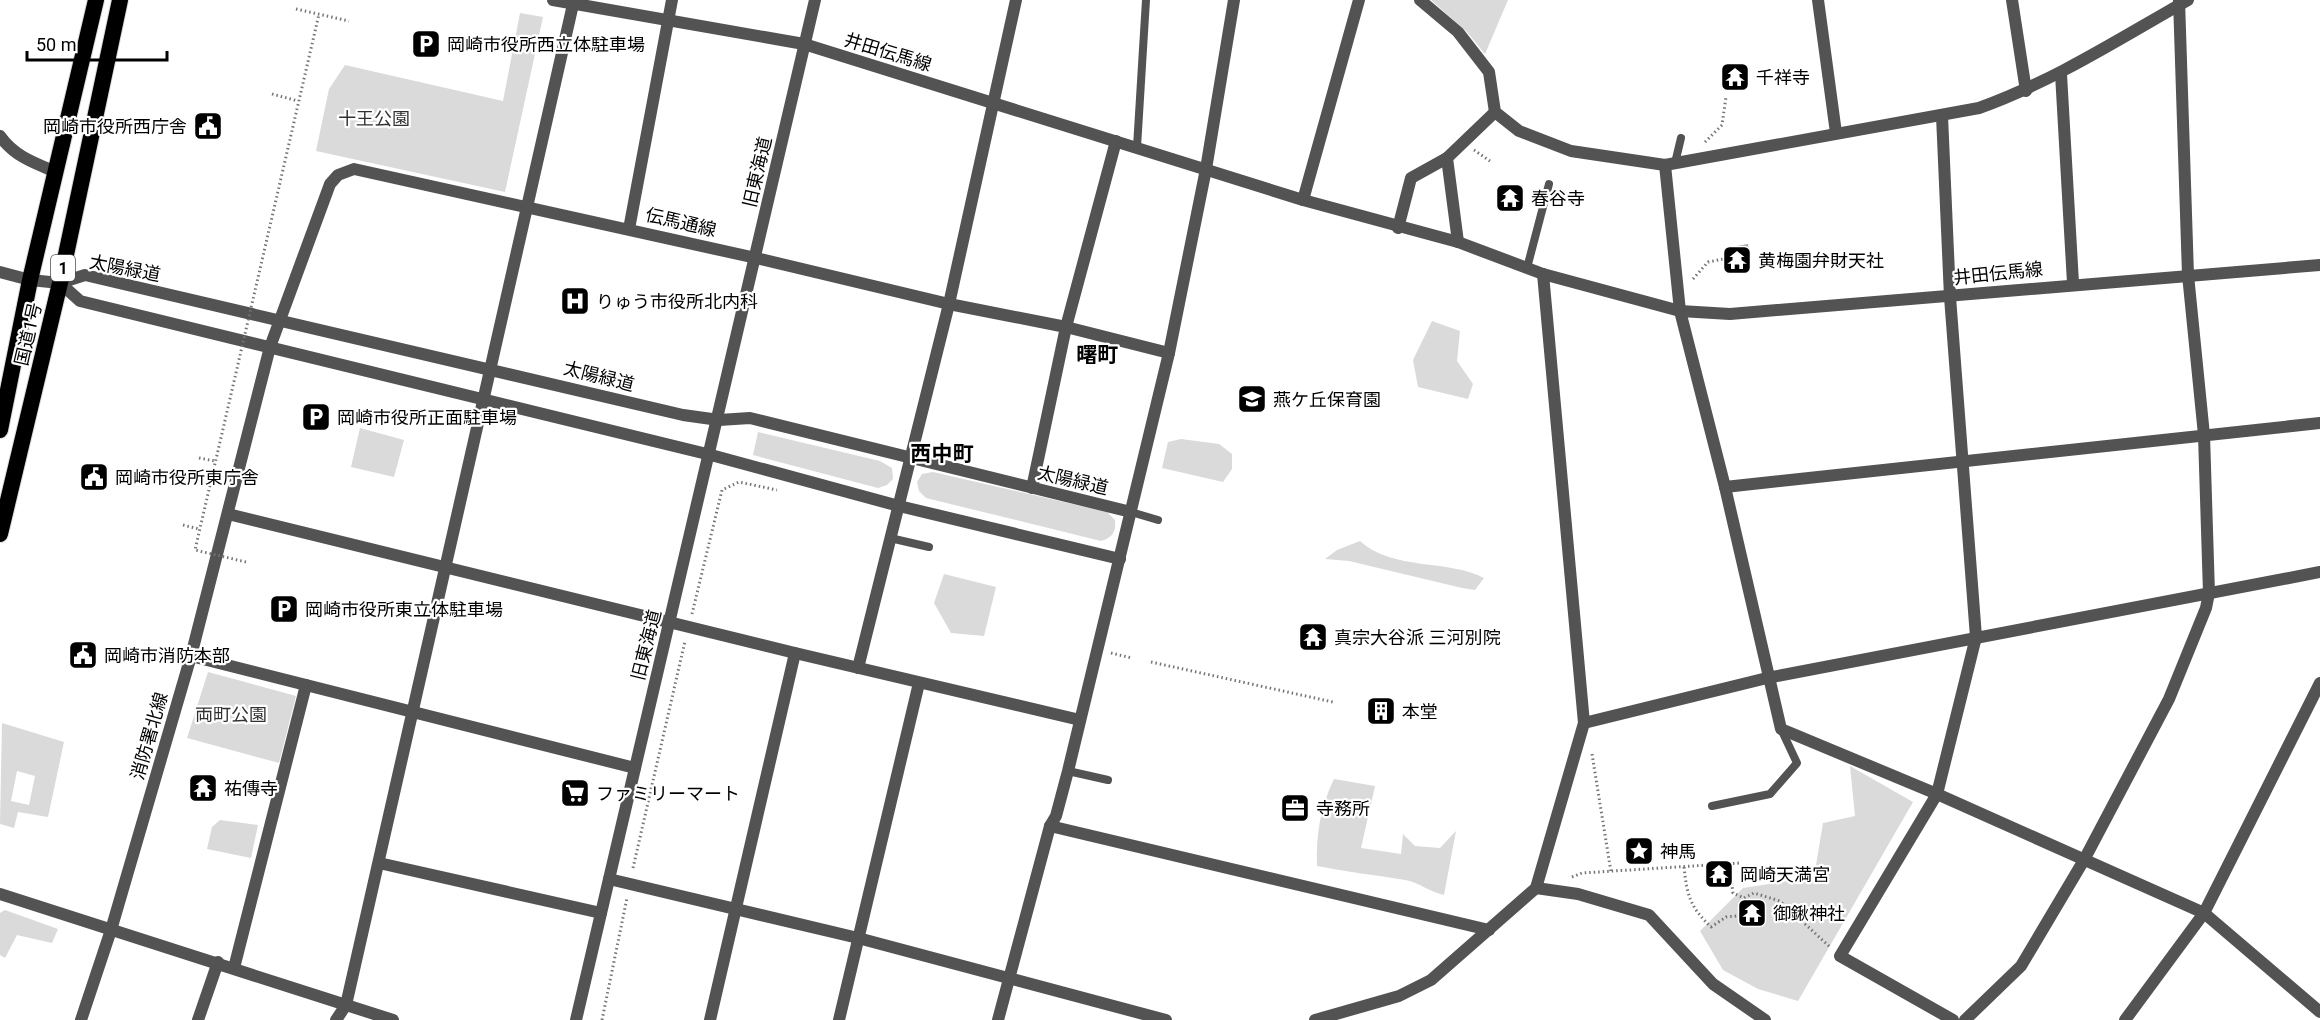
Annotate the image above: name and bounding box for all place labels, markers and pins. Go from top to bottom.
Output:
parking icon: 岡崎市役所西立体駐車場 [410,28,442,60]
place label: 岡崎市役所西立体駐車場 [447,34,645,55]
temple icon: 千祥寺 [1719,61,1751,93]
place label: 千祥寺 [1756,67,1810,88]
public building icon: 岡崎市役所西庁舎 [192,110,224,142]
place label: 岡崎市役所西庁舎 [43,116,187,137]
temple icon: 春谷寺 [1494,182,1526,214]
place label: 春谷寺 [1531,188,1585,209]
temple icon: 黄梅園弁財天社 [1721,244,1753,276]
place label: 黄梅園弁財天社 [1758,250,1884,271]
hospital icon: りゅう市役所北内科 [559,285,591,317]
place label: りゅう市役所北内科 [596,291,758,312]
school or university icon: 燕ケ丘保育園 [1236,383,1268,415]
place label: 燕ケ丘保育園 [1273,389,1381,410]
parking icon: 岡崎市役所正面駐車場 [300,401,332,433]
place label: 岡崎市役所正面駐車場 [337,407,517,428]
public building icon: 岡崎市役所東庁舎 [78,461,110,493]
place label: 岡崎市役所東庁舎 [115,467,259,488]
parking icon: 岡崎市役所東立体駐車場 [268,593,300,625]
place label: 岡崎市役所東立体駐車場 [305,599,503,620]
temple icon: 真宗大谷派 三河別院 [1297,621,1329,653]
place label: 真宗大谷派 三河別院 [1334,627,1500,648]
public building icon: 岡崎市消防本部 [67,639,99,671]
place label: 岡崎市消防本部 [104,645,230,666]
building icon: 本堂 [1365,695,1397,727]
place label: 本堂 [1402,701,1438,722]
temple icon: 祐傳寺 [187,772,219,804]
supermarket icon: ファミリーマート [559,777,591,809]
place label: 祐傳寺 [224,778,278,799]
place label: ファミリーマート [596,783,740,804]
office icon: 寺務所 [1279,792,1311,824]
place label: 寺務所 [1316,798,1370,819]
place icon: 神馬 [1623,835,1655,867]
place label: 神馬 [1660,841,1696,862]
temple icon: 岡崎天満宮 [1703,858,1735,890]
place label: 岡崎天満宮 [1740,864,1830,885]
temple icon: 御鍬神社 [1736,897,1768,929]
place label: 御鍬神社 [1773,903,1845,924]

